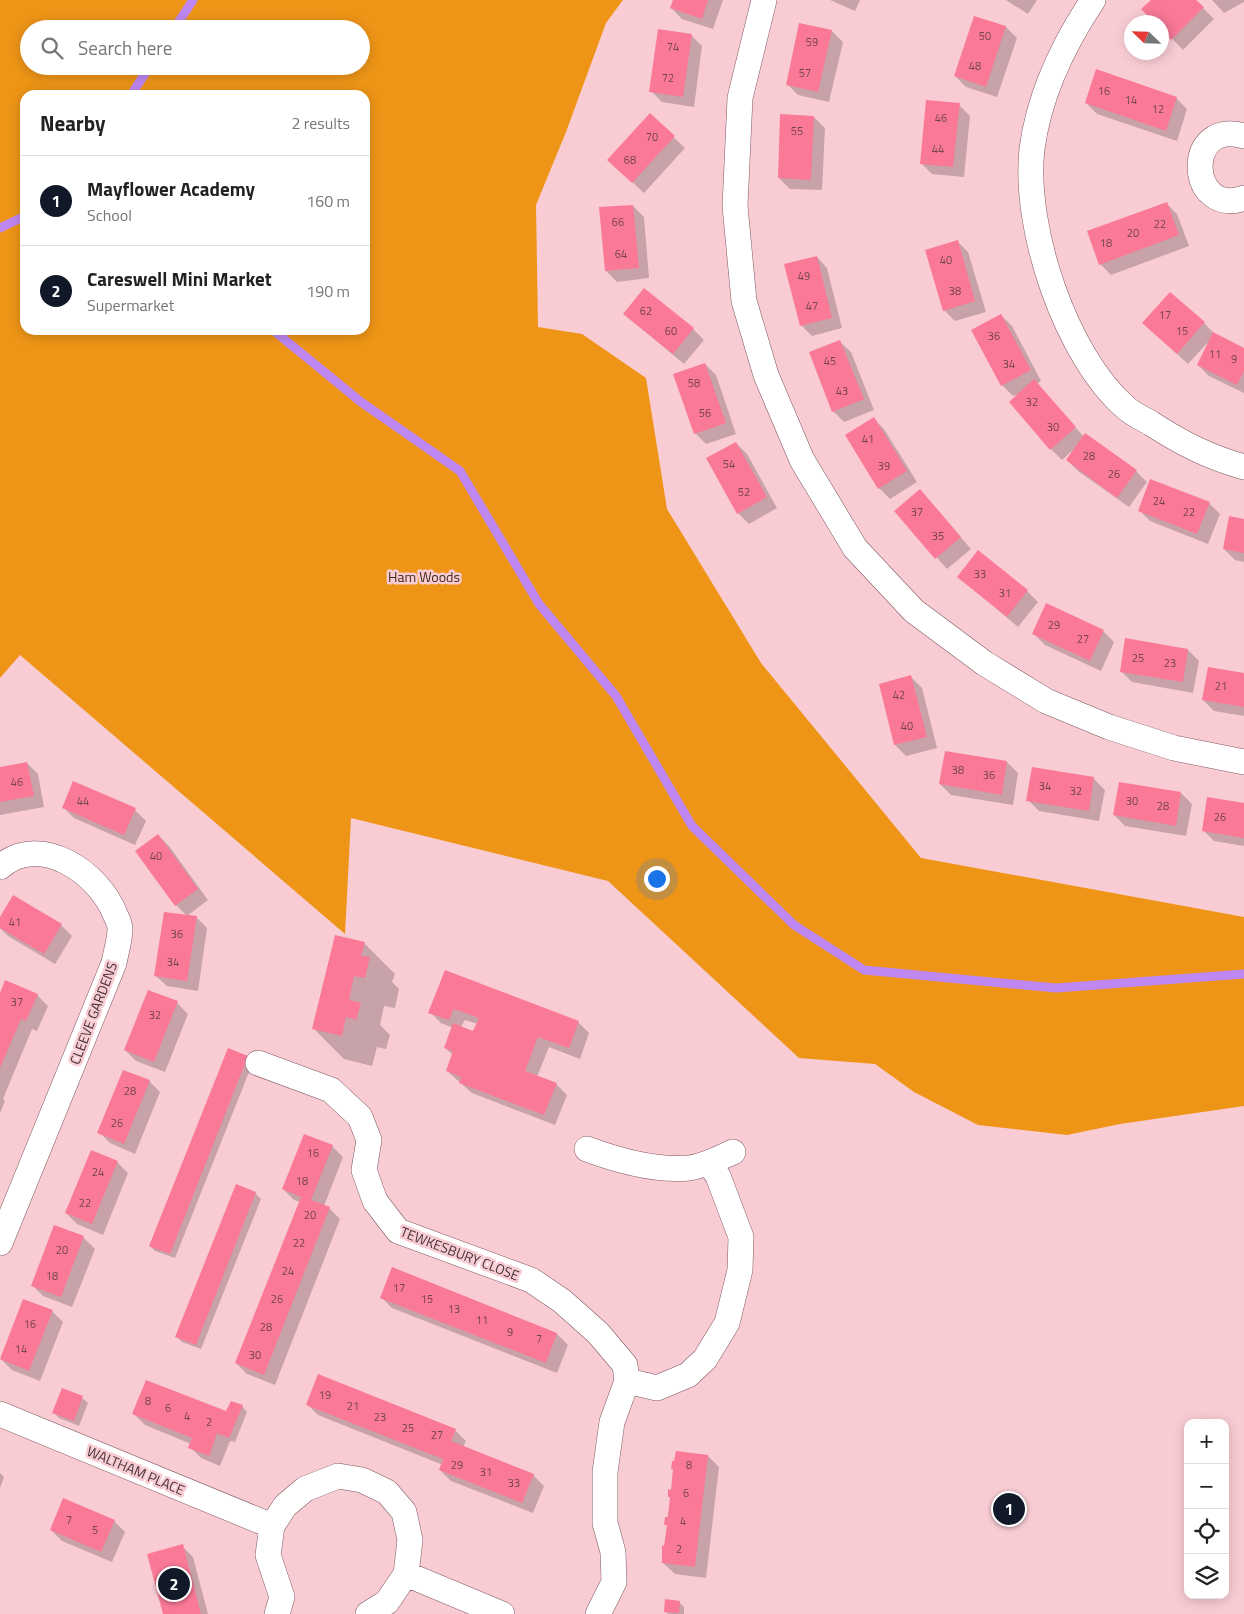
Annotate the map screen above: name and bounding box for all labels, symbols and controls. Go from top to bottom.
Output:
north arrow [1124,15,1169,60]
search box [20,20,370,75]
house number: 50 [979,28,991,44]
text: Search here [78,33,172,62]
icon: search [38,34,66,62]
house number: 59 [806,34,818,50]
house number: 74 [667,39,679,55]
house number: 48 [969,58,981,74]
house number: 57 [799,65,811,81]
house number: 72 [662,70,674,86]
house number: 16 [1098,83,1110,99]
house number: 14 [1125,92,1137,108]
house number: 12 [1152,101,1164,117]
text: Nearby [40,107,105,139]
house number: 46 [935,110,947,126]
text: 2 results [291,111,350,135]
house number: 55 [791,123,803,139]
house number: 70 [646,129,658,145]
house number: 44 [932,141,944,157]
house number: 68 [624,152,636,168]
text: Mayflower Academy [87,174,255,203]
text: 1 [52,189,60,213]
text: 160 m [306,189,350,213]
text: School [87,203,132,227]
house number: 66 [612,214,624,230]
house number: 22 [1154,216,1166,232]
house number: 20 [1127,225,1139,241]
house number: 18 [1100,235,1112,251]
house number: 64 [615,246,627,262]
house number: 40 [940,252,952,268]
text: Careswell Mini Market [87,264,272,293]
house number: 49 [798,268,810,284]
text: 2 [52,279,60,303]
text: 190 m [306,279,350,303]
house number: 38 [949,283,961,299]
text: Supermarket [87,293,174,317]
house number: 47 [806,298,818,314]
house number: 62 [640,303,652,319]
house number: 17 [1159,307,1171,323]
house number: 60 [665,323,677,339]
house number: 15 [1176,323,1188,339]
house number: 36 [988,328,1000,344]
house number: 11 [1209,346,1221,362]
house number: 9 [1231,351,1237,367]
house number: 45 [824,353,836,369]
house number: 34 [1003,356,1015,372]
house number: 58 [688,375,700,391]
house number: 43 [836,383,848,399]
house number: 32 [1026,394,1038,410]
house number: 56 [699,405,711,421]
house number: 30 [1047,419,1059,435]
house number: 41 [862,431,874,447]
house number: 28 [1083,448,1095,464]
house number: 54 [723,456,735,472]
house number: 39 [878,458,890,474]
house number: 26 [1108,466,1120,482]
house number: 52 [738,484,750,500]
house number: 24 [1153,493,1165,509]
house number: 37 [911,504,923,520]
house number: 22 [1183,504,1195,520]
house number: 35 [932,528,944,544]
park label: Ham Woods [388,566,460,587]
house number: 33 [974,566,986,582]
house number: 31 [999,585,1011,601]
house number: 29 [1048,617,1060,633]
house number: 27 [1077,631,1089,647]
house number: 25 [1132,650,1144,666]
house number: 23 [1164,655,1176,671]
house number: 21 [1215,678,1227,694]
house number: 42 [893,687,905,703]
house number: 40 [901,718,913,734]
house number: 38 [952,762,964,778]
house number: 36 [983,767,995,783]
house number: 46 [11,774,23,790]
house number: 34 [1039,778,1051,794]
house number: 32 [1070,783,1082,799]
house number: 44 [77,793,89,809]
house number: 30 [1126,793,1138,809]
house number: 28 [1157,798,1169,814]
house number: 26 [1214,809,1226,825]
house number: 40 [150,848,162,864]
your location [644,866,670,892]
house number: 41 [9,914,21,930]
house number: 36 [171,926,183,942]
house number: 34 [167,954,179,970]
street label: CLEEVE GARDENS [64,959,122,1067]
house number: 37 [11,994,23,1010]
house number: 32 [149,1007,161,1023]
house number: 28 [124,1083,136,1099]
house number: 26 [111,1115,123,1131]
house number: 16 [307,1145,319,1161]
house number: 24 [92,1164,104,1180]
house number: 18 [296,1173,308,1189]
house number: 22 [79,1195,91,1211]
house number: 20 [304,1207,316,1223]
street label: TEWKESBURY CLOSE [397,1221,523,1285]
house number: 22 [293,1235,305,1251]
house number: 20 [56,1242,68,1258]
house number: 24 [282,1263,294,1279]
house number: 18 [46,1268,58,1284]
house number: 17 [393,1280,405,1296]
house number: 26 [271,1291,283,1307]
house number: 15 [421,1291,433,1307]
house number: 13 [448,1301,460,1317]
house number: 11 [476,1312,488,1328]
house number: 16 [24,1316,36,1332]
house number: 28 [260,1319,272,1335]
house number: 9 [507,1324,513,1340]
house number: 7 [536,1331,542,1347]
house number: 14 [15,1341,27,1357]
house number: 30 [249,1347,261,1363]
house number: 19 [319,1387,331,1403]
house number: 8 [145,1393,151,1409]
house number: 21 [347,1398,359,1414]
house number: 6 [165,1400,171,1416]
house number: 4 [184,1408,190,1424]
house number: 23 [374,1409,386,1425]
house number: 2 [206,1414,212,1430]
map controls [1184,1419,1229,1599]
button: + [1184,1419,1229,1464]
house number: 25 [402,1420,414,1436]
house number: 27 [431,1427,443,1443]
street label: WALTHAM PLACE [84,1440,188,1500]
house number: 29 [451,1457,463,1473]
house number: 8 [686,1457,692,1473]
house number: 31 [480,1464,492,1480]
button: − [1184,1464,1229,1509]
house number: 33 [508,1475,520,1491]
house number: 6 [683,1485,689,1501]
pin: 1 [993,1490,1025,1528]
button: locate [1184,1509,1229,1554]
house number: 7 [66,1512,72,1528]
house number: 4 [680,1513,686,1529]
house number: 5 [92,1522,98,1538]
house number: 2 [676,1541,682,1557]
button: layers [1184,1554,1229,1599]
pin: 2 [158,1565,190,1603]

